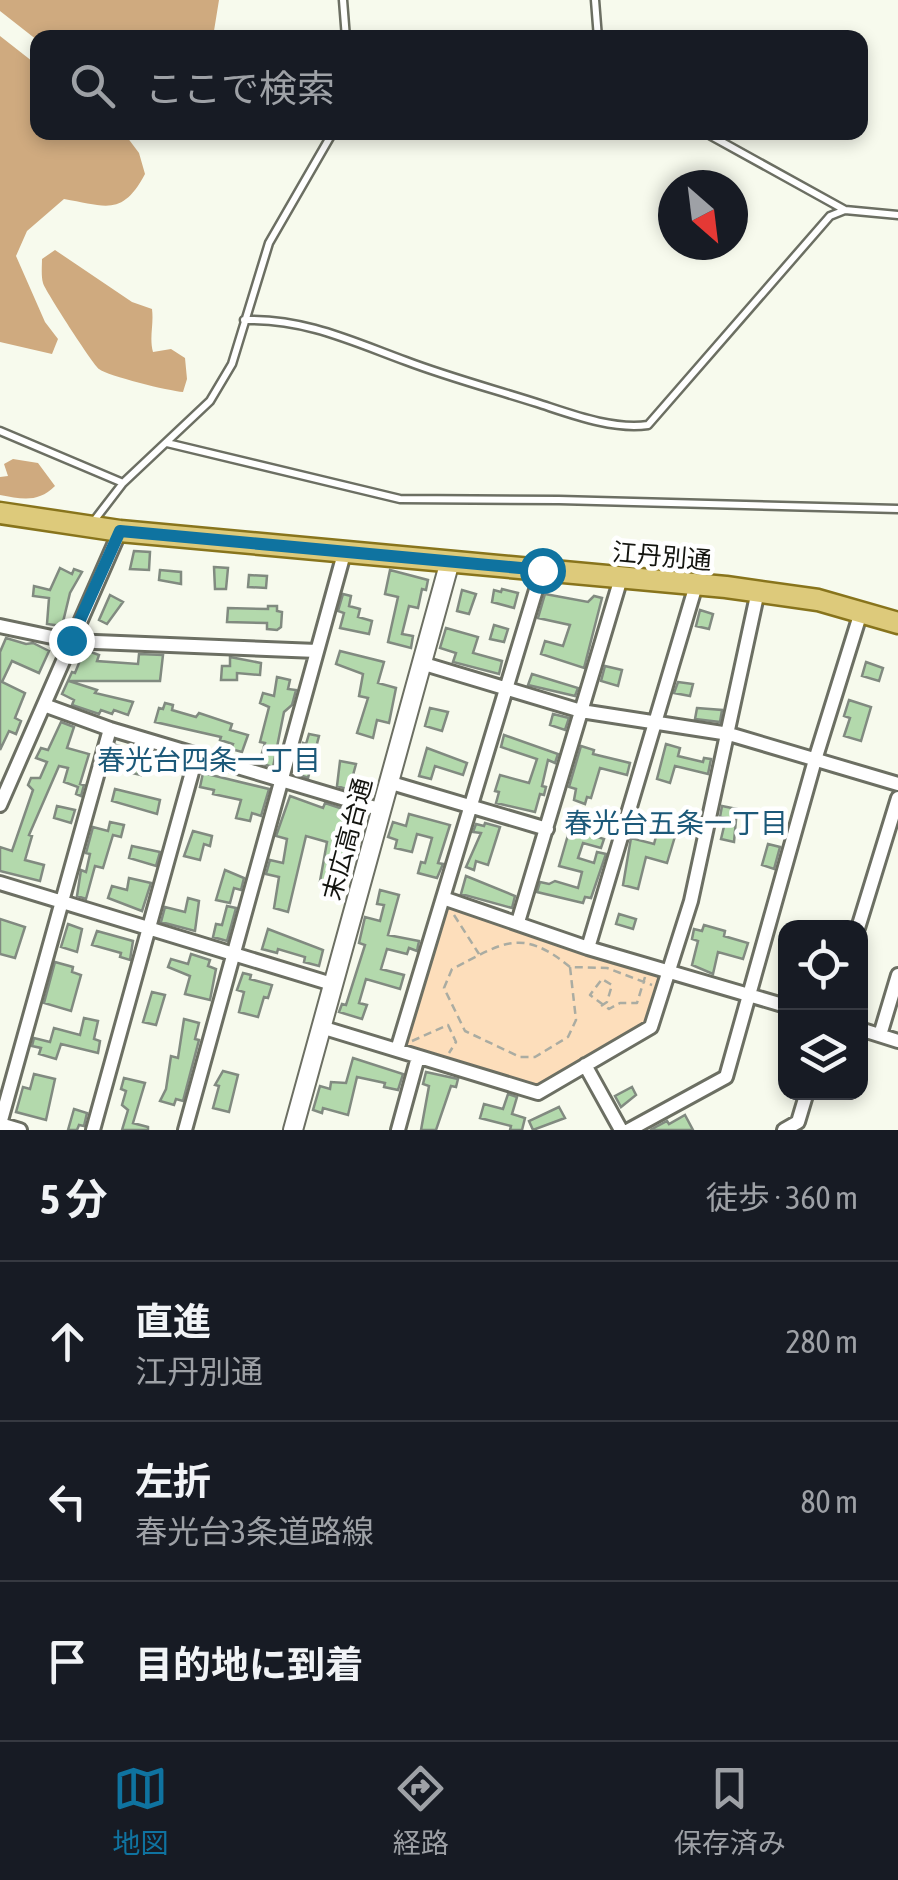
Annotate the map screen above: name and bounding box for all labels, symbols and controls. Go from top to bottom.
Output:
search box [30,30,868,140]
icon: search [65,58,120,113]
text: ここで検索 [145,67,335,110]
north arrow [658,170,748,260]
street label: 江丹別通 [611,538,713,574]
route start [520,548,566,594]
route end [49,618,95,664]
district label: 春光台四条一丁目 [97,744,321,776]
street label: 末広高台通 [317,775,377,903]
district label: 春光台五条一丁目 [564,807,788,839]
map controls [778,920,868,1100]
button: locate [778,920,868,1010]
button: layers [778,1010,868,1100]
text: 5 分 [40,1175,108,1223]
text: 徒歩 · 360 m [706,1179,858,1216]
text: 直進 [135,1300,211,1343]
icon: ahead [40,1314,95,1369]
text: 280 m [785,1323,858,1360]
text: 江丹別通 [135,1353,263,1390]
text: 左折 [135,1460,211,1503]
icon: left [40,1474,95,1529]
text: 80 m [800,1483,858,1520]
text: 春光台3条道路線 [135,1513,374,1550]
icon: arrive [40,1634,95,1689]
text: 目的地に到着 [135,1643,363,1686]
tab: 地図 [112,1761,168,1861]
tab: 経路 [393,1761,449,1861]
tab: 保存済み [674,1761,786,1861]

